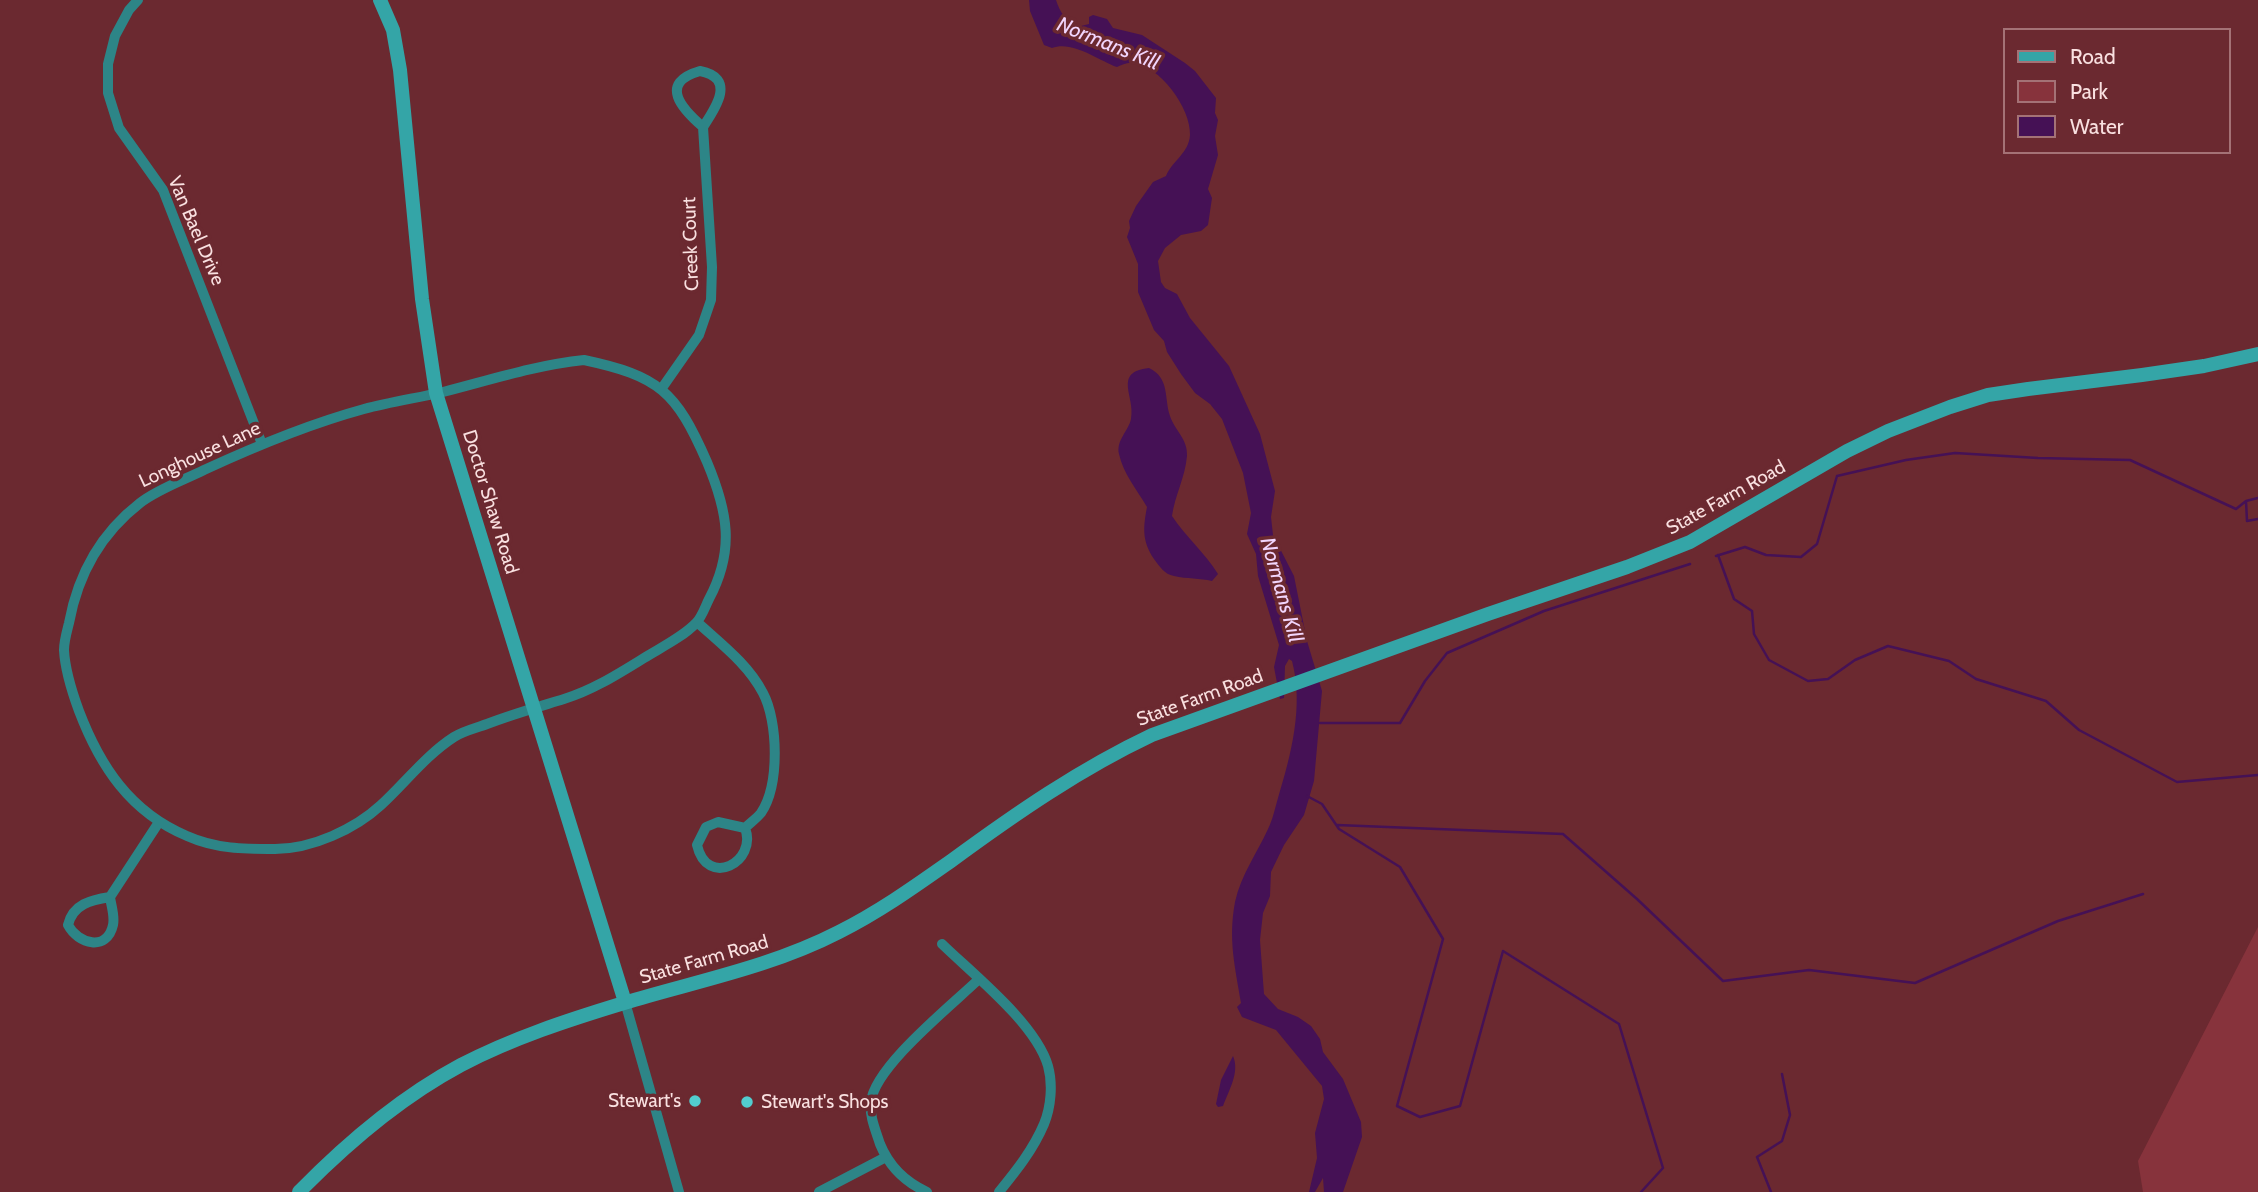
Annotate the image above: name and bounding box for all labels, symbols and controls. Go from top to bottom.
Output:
water label: Normans Kill [1053,12,1163,76]
legend [2002,28,2230,154]
text: Road [2070,44,2116,69]
text: Park [2070,79,2108,104]
text: Water [2070,114,2123,139]
street label: Van Bael Drive [163,173,229,289]
street label: Creek Court [678,197,704,291]
street label: Longhouse Lane [136,417,264,493]
street label: Doctor Shaw Road [457,427,523,577]
street label: State Farm Road [1662,456,1790,540]
water label: Normans Kill [1254,535,1308,645]
street label: State Farm Road [1134,665,1266,731]
street label: State Farm Road [637,931,771,989]
place label: Stewart's [608,1090,681,1112]
place label: Stewart's Shops [761,1091,888,1113]
marker: Stewart's [687,1093,703,1109]
marker: Stewart's Shops [739,1094,755,1110]

